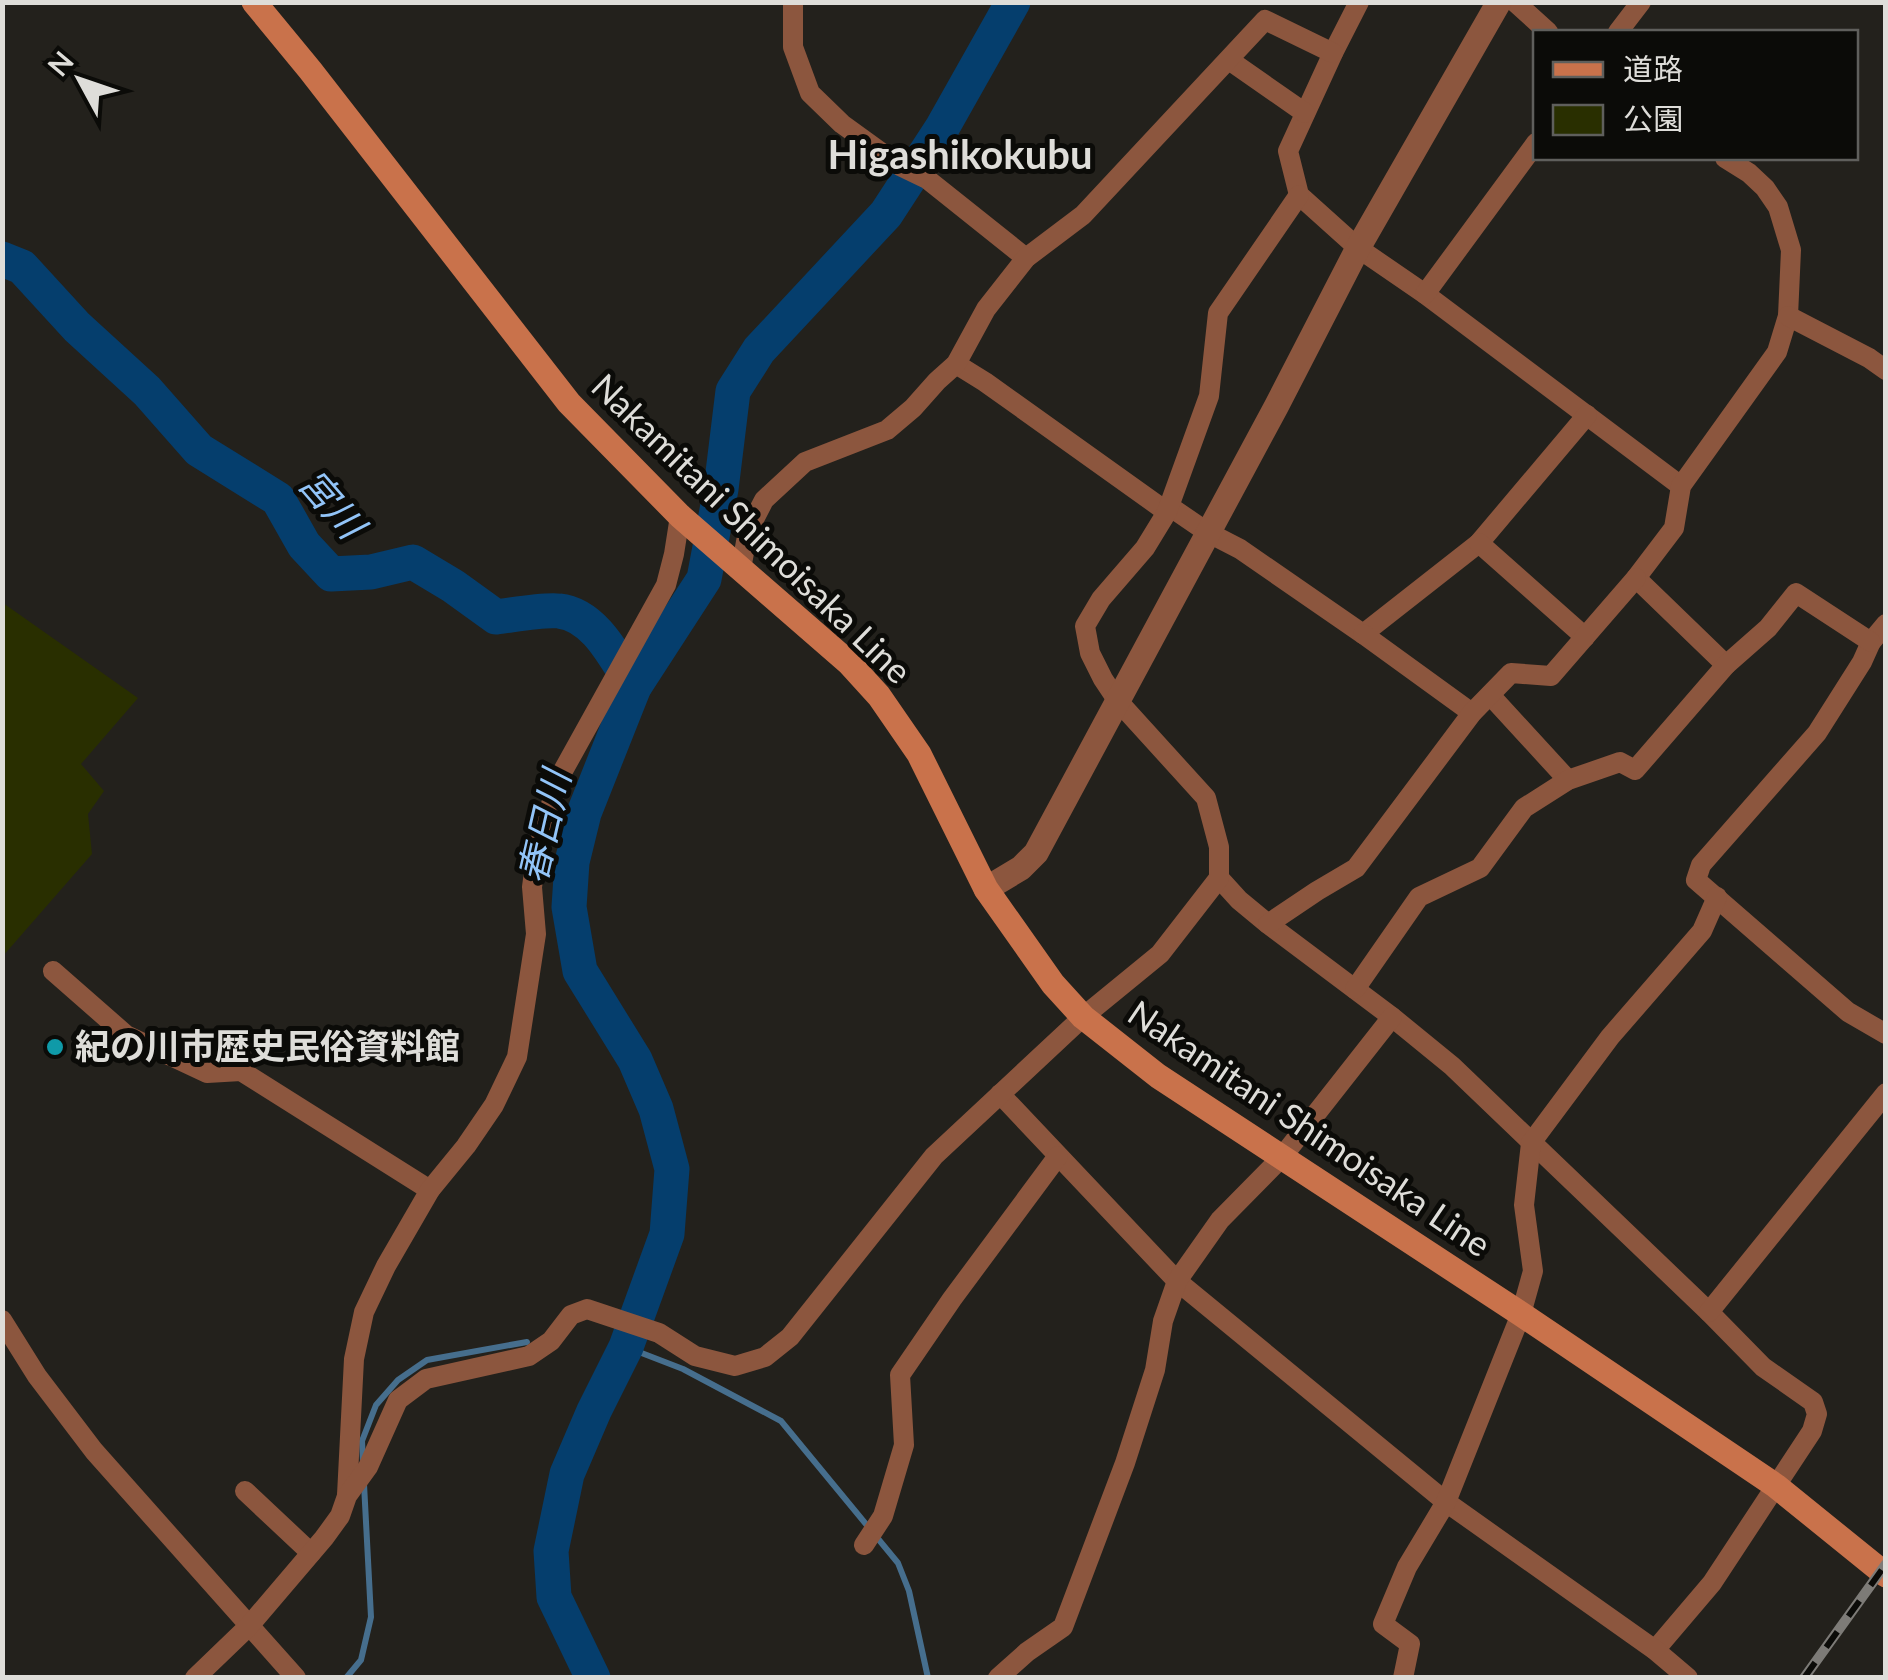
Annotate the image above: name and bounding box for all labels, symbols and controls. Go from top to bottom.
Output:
north arrow [30,30,130,130]
legend [1533,30,1858,160]
text: N [40,44,80,82]
text: 道路 [1623,50,1683,86]
text: 公園 [1623,100,1683,136]
district label: Higashikokubu [828,130,1092,178]
street label: Nakamitani Shimoisaka Line [584,364,921,691]
water label: 宮川 [290,459,377,549]
water label: 春日川 [508,762,579,887]
street label: Nakamitani Shimoisaka Line [1121,990,1499,1264]
place label: 紀の川市歴史民俗資料館 [75,1024,460,1066]
marker: 紀の川市歴史民俗資料館 [44,1036,66,1058]

